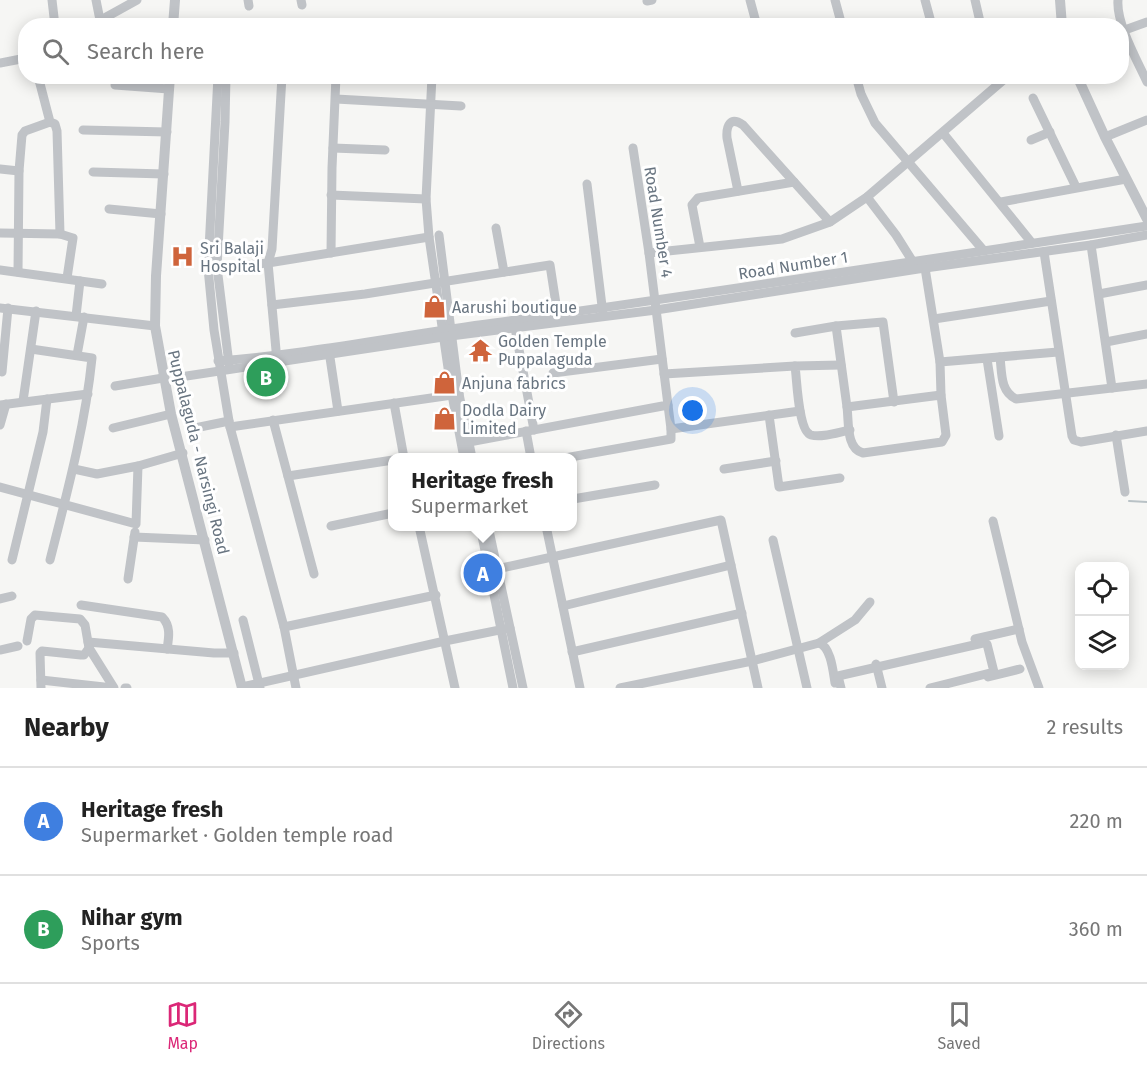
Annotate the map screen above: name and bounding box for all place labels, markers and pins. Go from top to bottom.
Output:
place label: Sri Balaji Hospital [200,239,264,276]
hospital icon: Sri Balaji Hospital [169,244,195,270]
shop icon: Aarushi boutique [421,294,447,320]
place label: Aarushi boutique [452,298,577,317]
place label: Golden Temple Puppalaguda [498,332,607,369]
temple icon: Golden Temple Puppalaguda [467,337,493,363]
pin: B [246,354,286,400]
shop icon: Anjuna fabrics [431,370,457,396]
place label: Anjuna fabrics [462,374,566,393]
place label: Dodla Dairy Limited [462,401,546,438]
shop icon: Dodla Dairy Limited [431,406,457,432]
pin: A [464,550,502,596]

